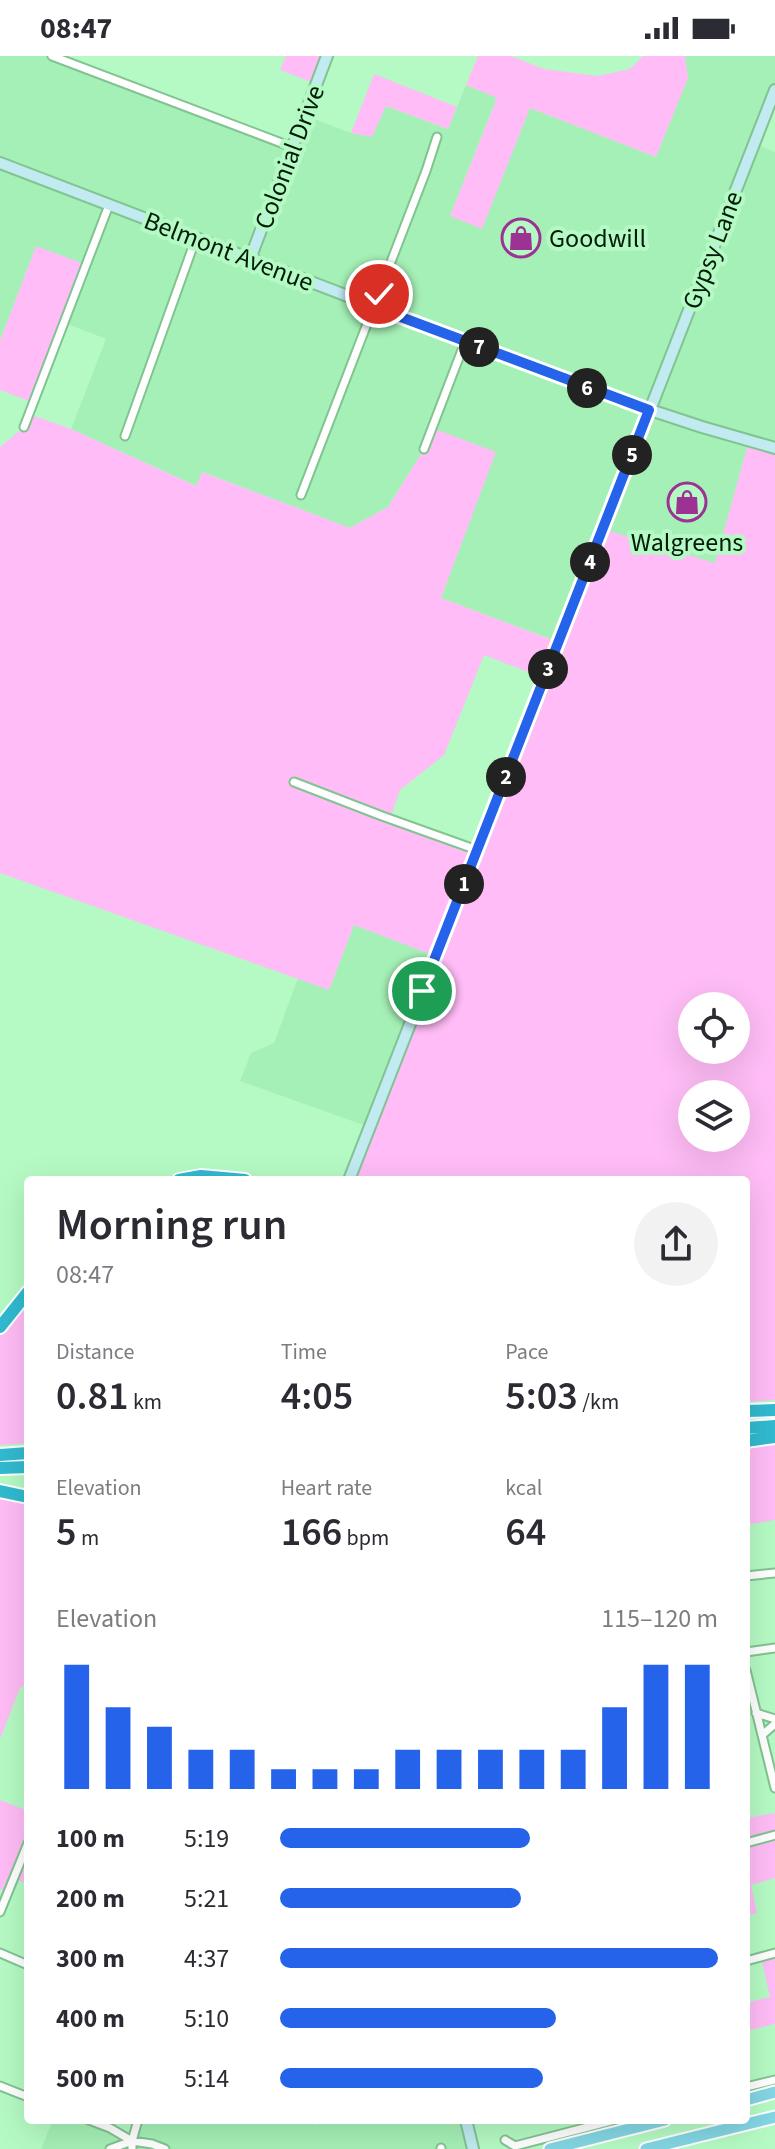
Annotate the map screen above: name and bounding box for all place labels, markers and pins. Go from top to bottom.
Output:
shop icon: Goodwill [500,217,542,259]
place label: Goodwill [549,220,646,257]
pin [345,260,413,328]
pin: 7 [459,327,499,367]
pin: 6 [567,368,607,408]
pin: 5 [612,435,652,475]
shop icon: Walgreens [666,481,708,523]
place label: Walgreens [631,524,743,561]
pin: 4 [570,542,610,582]
pin: 3 [528,649,568,689]
pin: 2 [486,757,526,797]
pin: 1 [444,864,484,904]
pin [388,957,456,1025]

